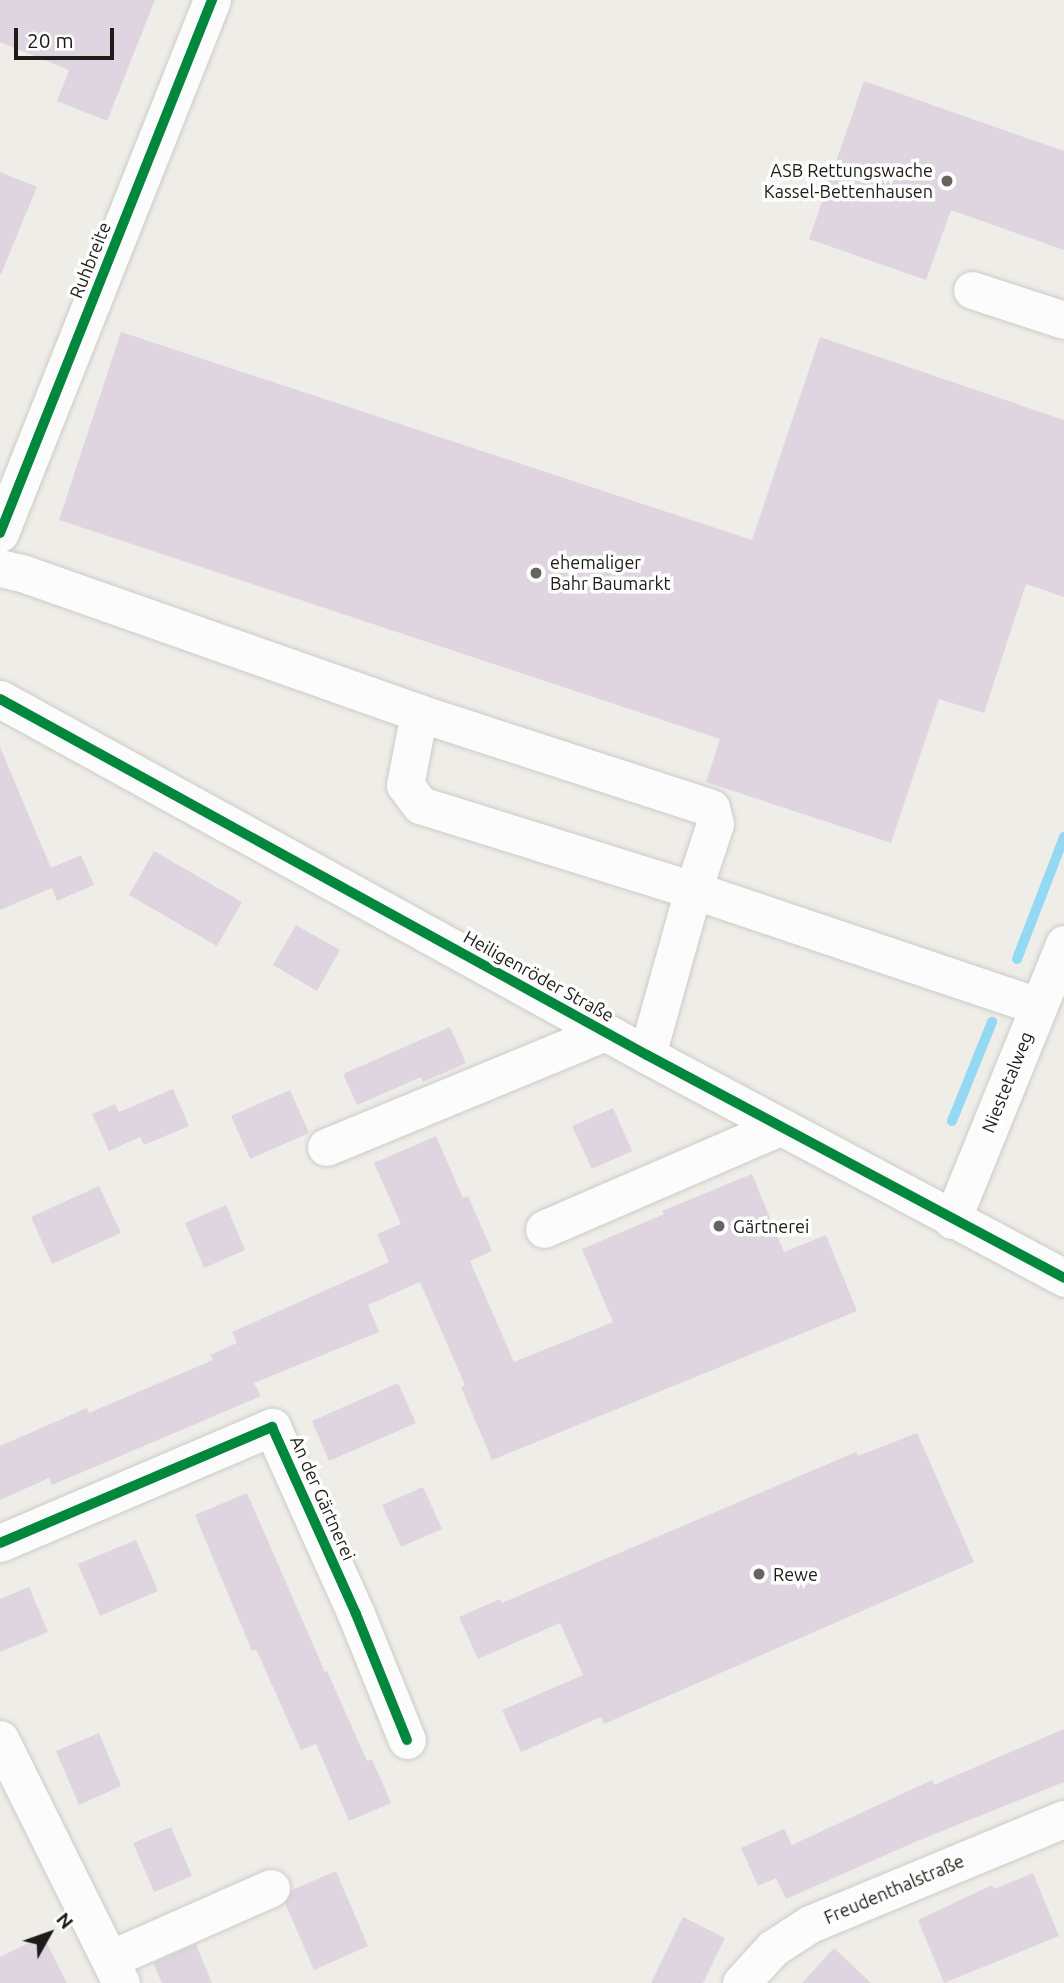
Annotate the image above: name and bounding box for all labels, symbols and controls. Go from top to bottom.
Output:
scale bar [18,14,117,58]
text: 20 m [27,28,74,52]
place label: ASB Rettungswache Kassel-Bettenhausen [764,160,933,202]
marker: ASB Rettungswache Kassel-Bettenhausen [939,173,955,189]
street label: Ruhbreite [65,219,115,301]
place label: ehemaliger Bahr Baumarkt [550,552,671,594]
marker: ehemaliger Bahr Baumarkt [528,565,544,581]
street label: Heiligenröder Straße [460,926,618,1026]
street label: Niestetalweg [977,1028,1037,1136]
place label: Gärtnerei [733,1215,809,1237]
marker: Gärtnerei [711,1218,727,1234]
street label: An der Gärtnerei [286,1432,360,1564]
place label: Rewe [773,1563,818,1585]
marker: Rewe [751,1566,767,1582]
street label: Freudenthalstraße [821,1850,967,1928]
north arrow [14,1899,84,1969]
text: N [52,1908,78,1933]

